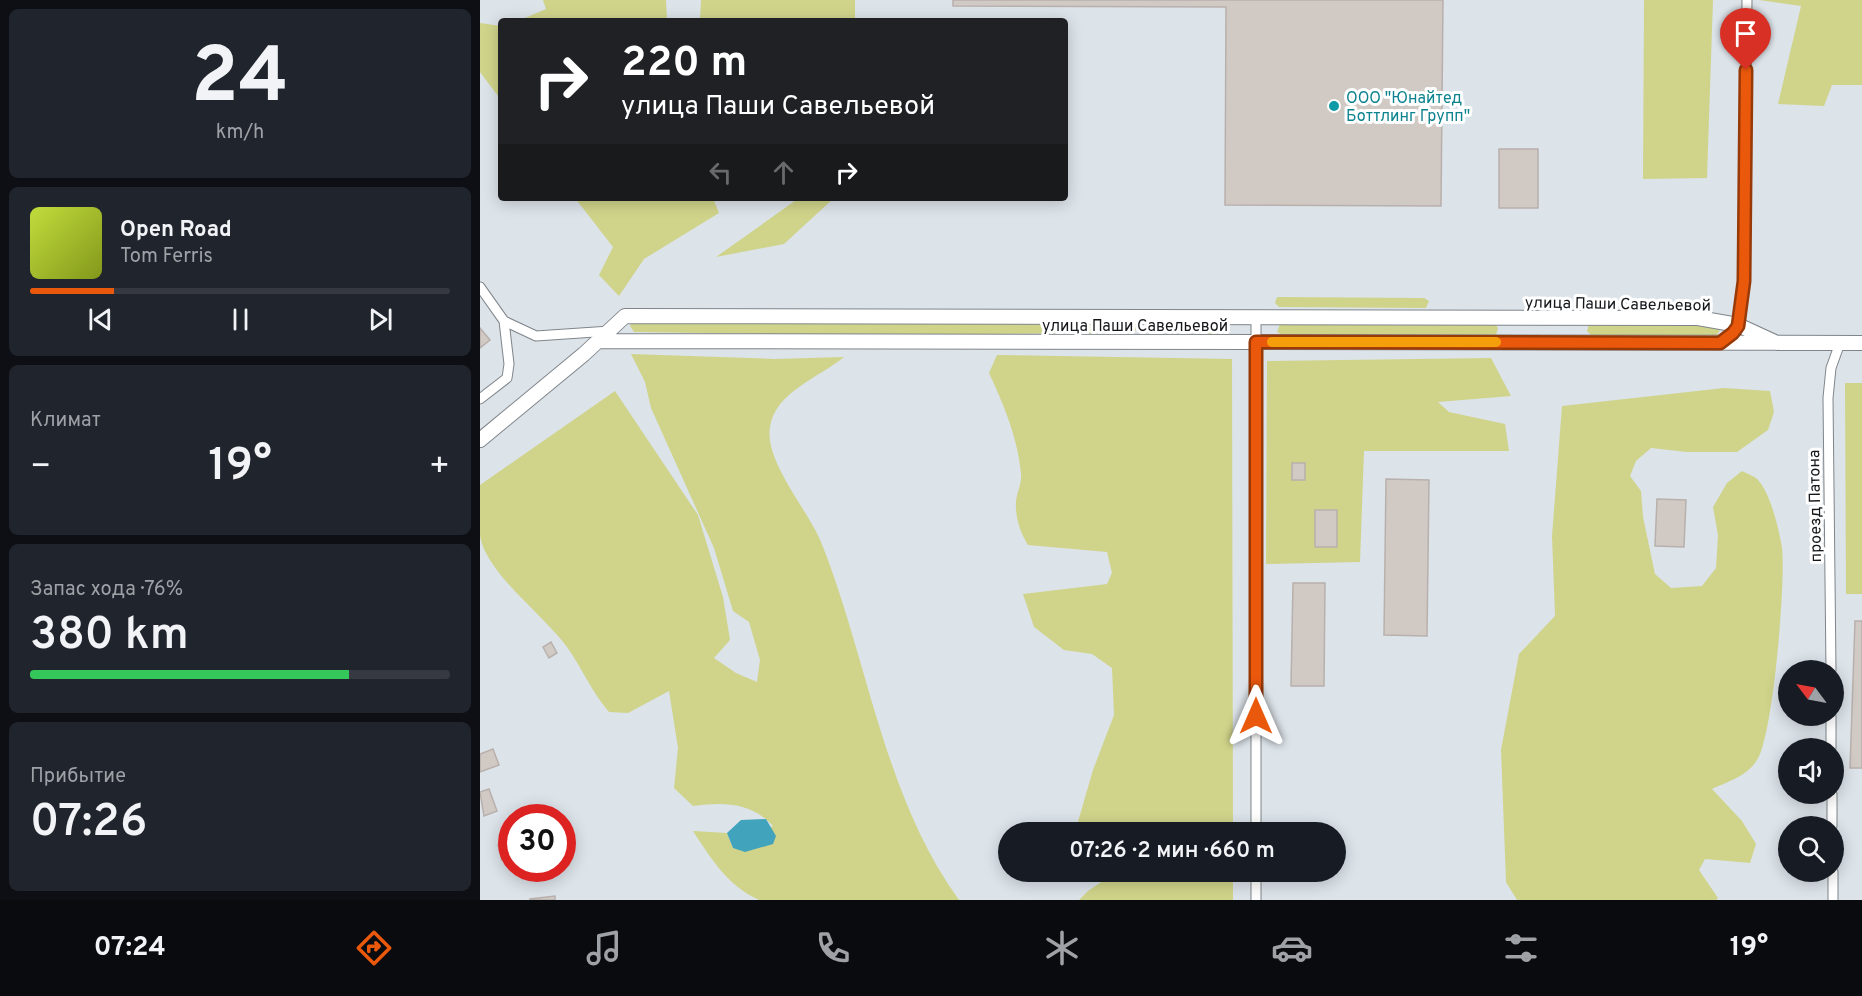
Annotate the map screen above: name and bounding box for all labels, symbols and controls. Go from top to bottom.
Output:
pin [1720,8,1771,70]
icon: arrive [1729,17,1762,50]
text: 24 [191,31,289,130]
text: 220 m [621,38,747,91]
icon: right [522,42,600,120]
place label: ООО "Юнайтед Боттлинг Групп" [1346,89,1470,127]
text: улица Паши Савельевой [621,90,935,124]
marker: ООО "Юнайтед Боттлинг Групп" [1327,99,1341,113]
text: km/h [216,120,264,146]
icon: left [704,156,737,189]
icon: ahead [767,156,800,189]
icon: right [830,156,863,189]
text: Open Road [120,217,232,244]
text: Tom Ferris [120,244,213,270]
street label: улица Паши Савельевой [1525,293,1711,317]
icon: previous [84,303,117,336]
icon: pause [224,303,257,336]
icon: next [364,303,397,336]
street label: улица Паши Савельевой [1042,317,1228,337]
text: Климат [30,408,101,434]
text: 19° [208,439,272,496]
text: − [30,447,51,489]
text: + [429,447,450,489]
street label: проезд Патона [1805,449,1827,562]
text: Запас хода · 76% [30,577,183,603]
text: 380 km [30,608,189,665]
north arrow [1778,660,1844,726]
map controls [1778,660,1844,882]
position arrow [1224,684,1288,748]
button: sound [1778,738,1844,804]
text: Прибытие [30,764,126,790]
text: 07:26 [30,795,147,852]
speed limit sign: 30 [498,804,576,882]
button: search [1778,816,1844,882]
text: 07:26 · 2 мин · 660 m [1069,838,1275,865]
icon: directions [353,927,395,969]
icon: music [583,927,625,969]
icon: phone [812,927,854,969]
icon: climate [1041,927,1083,969]
icon: car [1271,927,1313,969]
icon: filters [1500,927,1542,969]
text: 07:24 [94,931,166,965]
text: 19° [1730,931,1768,965]

